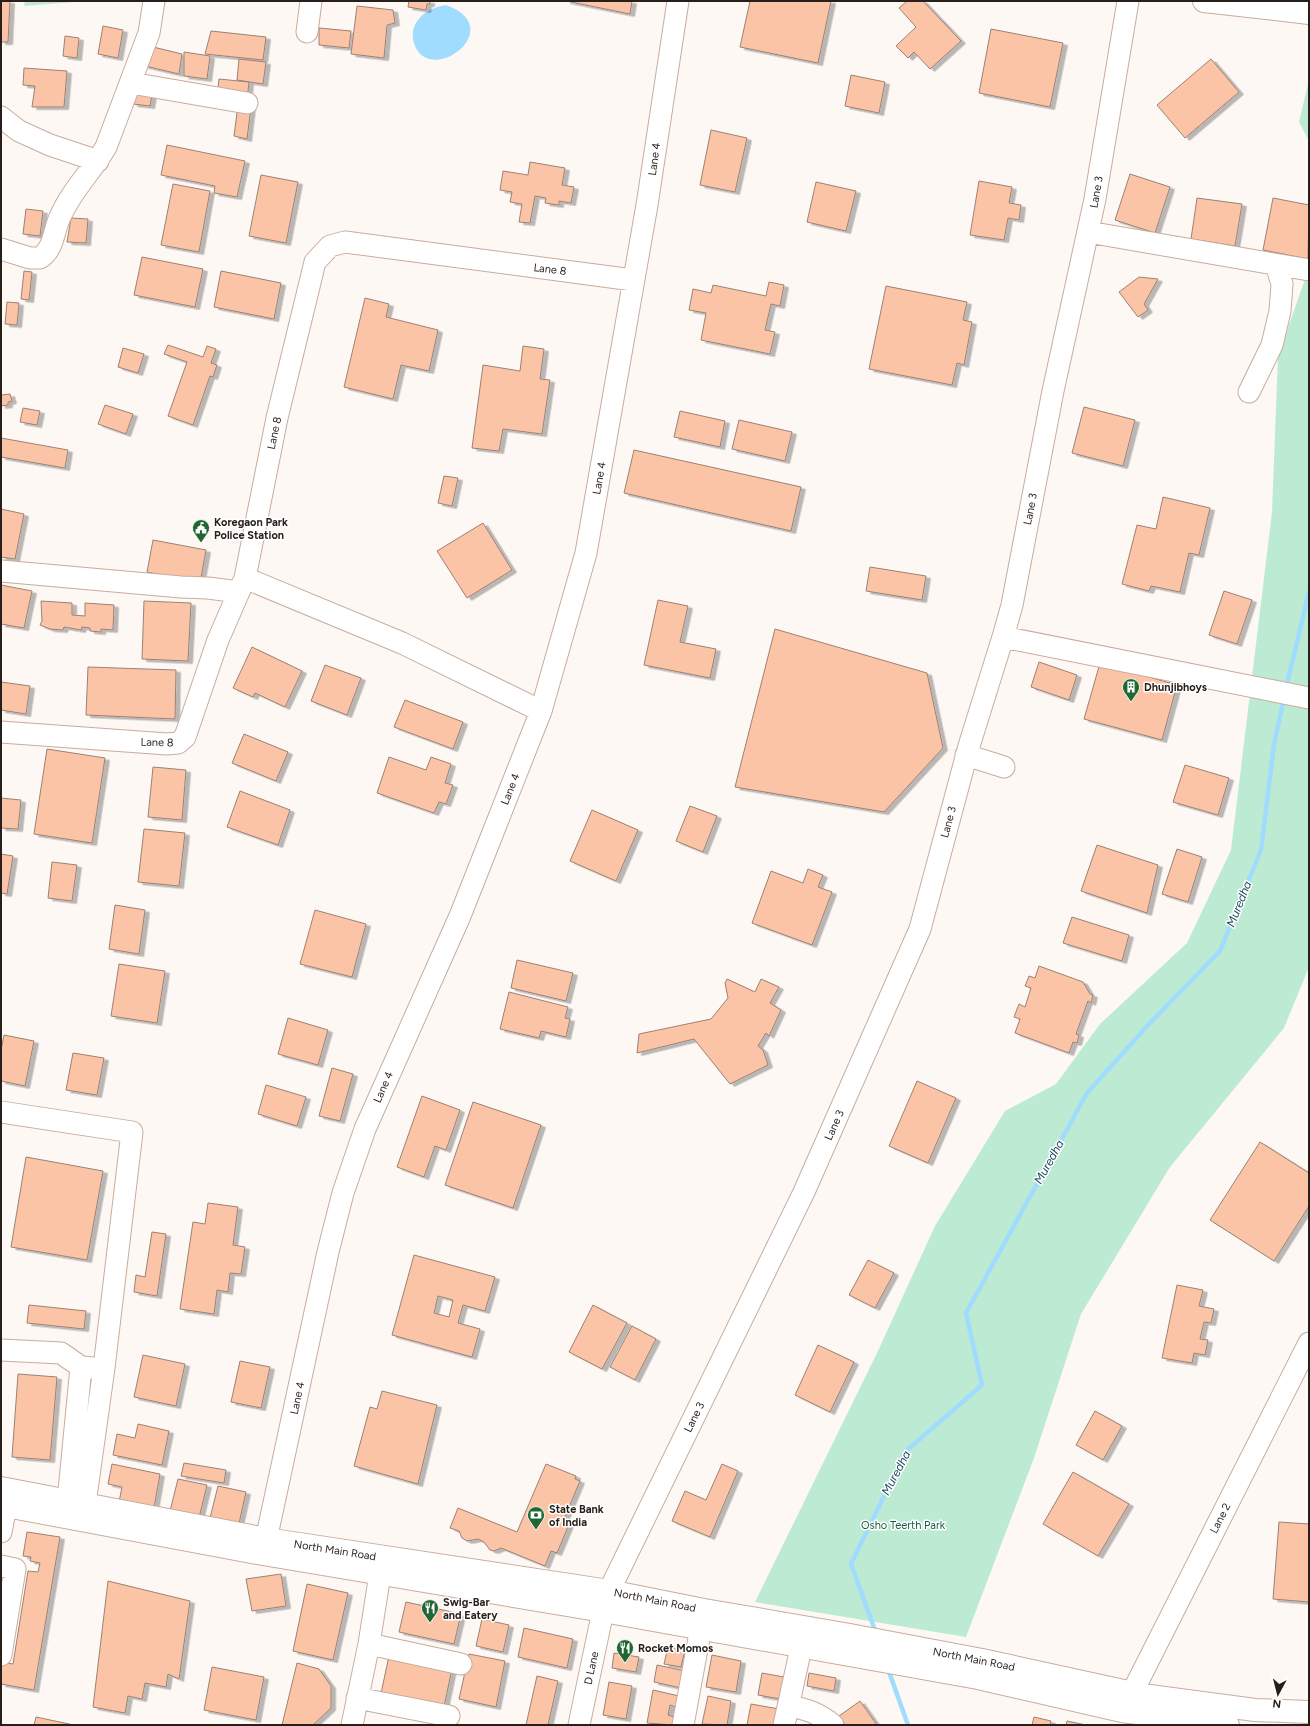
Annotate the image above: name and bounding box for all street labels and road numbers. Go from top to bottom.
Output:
street label: Lane 4 [646,142,663,176]
street label: Lane 3 [1087,175,1106,209]
street label: Lane 8 [533,261,567,278]
street label: Lane 8 [265,415,284,451]
street label: Lane 4 [590,461,609,495]
street label: Lane 3 [1021,492,1040,526]
street label: Lane 8 [140,736,174,749]
street label: Lane 4 [498,771,523,807]
street label: Lane 3 [938,805,959,839]
street label: Lane 4 [371,1069,396,1105]
street label: Lane 3 [822,1108,847,1143]
street label: Lane 4 [288,1380,307,1416]
street label: Lane 3 [682,1400,707,1435]
street label: Lane 2 [1207,1501,1234,1536]
street label: North Main Road [293,1538,377,1563]
street label: North Main Road [613,1586,697,1615]
street label: North Main Road [932,1645,1016,1674]
street label: D Lane [582,1650,601,1686]

